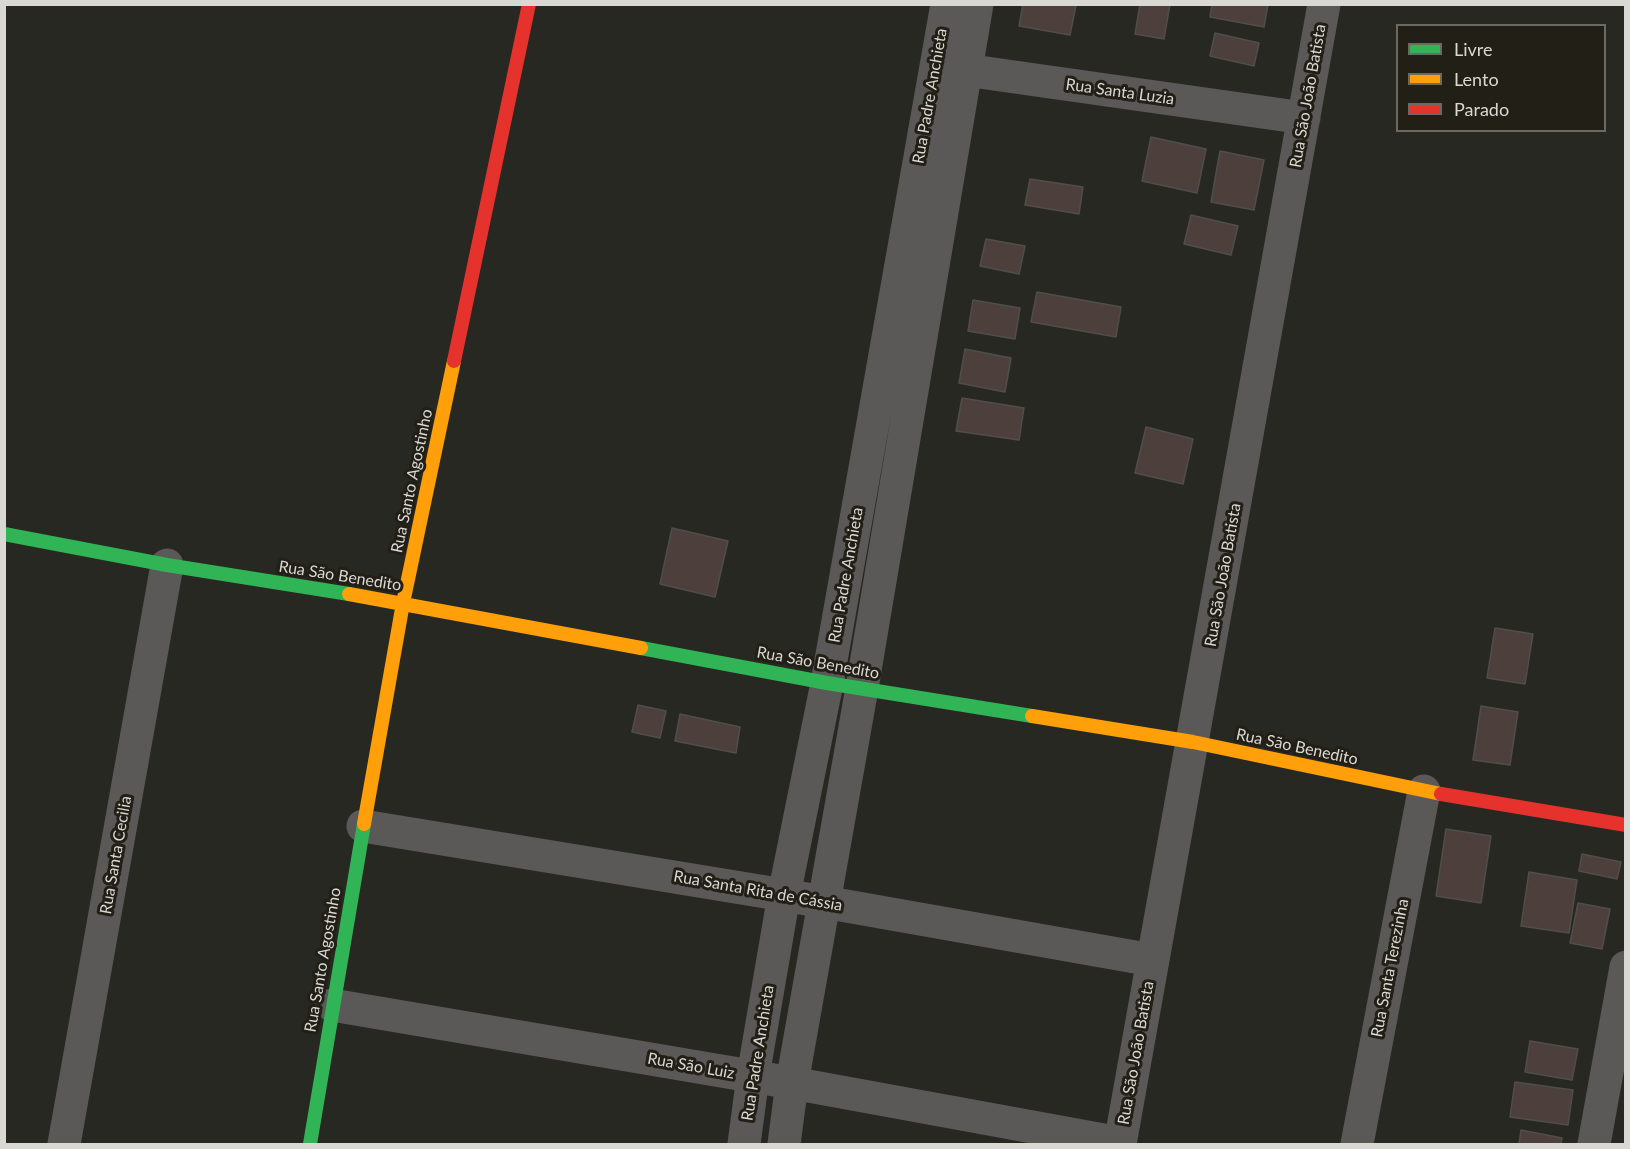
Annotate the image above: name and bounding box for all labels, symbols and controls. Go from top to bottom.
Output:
street label: Rua São João Batista [1286,23,1330,169]
legend [1396,24,1606,132]
street label: Rua Padre Anchieta [909,27,951,165]
text: Livre [1454,38,1493,60]
text: Lento [1454,68,1499,90]
street label: Rua Santa Luzia [1064,75,1176,109]
text: Parado [1454,98,1509,120]
street label: Rua Santo Agostinho [387,407,437,555]
street label: Rua São João Batista [1201,502,1245,648]
street label: Rua Padre Anchieta [825,506,867,644]
street label: Rua São Benedito [277,557,403,595]
street label: Rua São Benedito [755,643,881,683]
street label: Rua São Benedito [1234,725,1360,769]
street label: Rua Santa Cecilia [96,794,136,916]
street label: Rua Santa Rita de Cássia [672,867,844,915]
street label: Rua Santo Agostinho [301,886,345,1034]
street label: Rua Santa Terezinha [1367,897,1413,1039]
street label: Rua São João Batista [1114,980,1158,1126]
street label: Rua Padre Anchieta [738,984,778,1122]
street label: Rua São Luiz [646,1049,736,1083]

